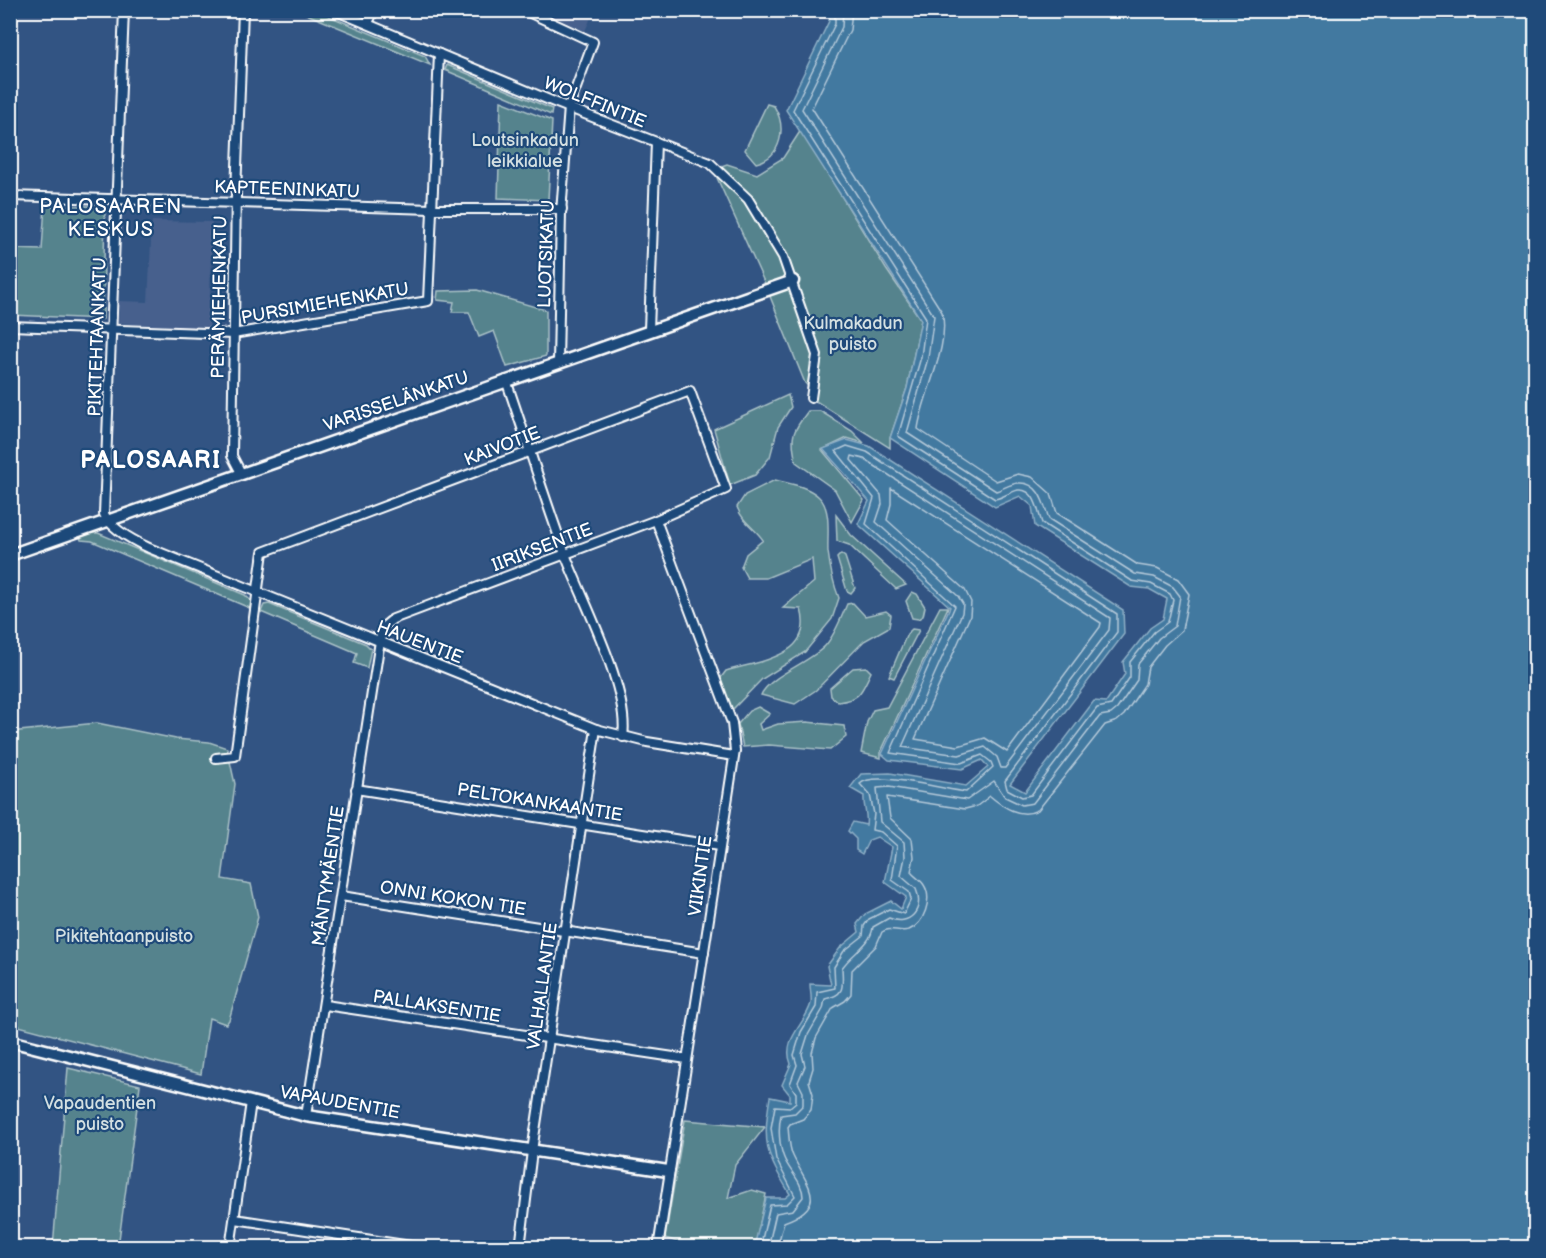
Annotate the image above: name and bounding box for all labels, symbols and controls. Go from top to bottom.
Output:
street label: WOLFFINTIE [541,72,649,133]
park label: Loutsinkadun leikkialue [471,130,579,172]
street label: KAPTEENINKATU [214,176,360,203]
district label: PALOSAAREN KESKUS [39,195,183,242]
street label: LUOTSIKATU [534,199,559,309]
street label: PERÄMIEHENKATU [207,215,231,379]
street label: PIKITEHTAANKATU [84,257,111,417]
street label: PURSIMIEHENKATU [240,278,411,329]
park label: Kulmakadun puisto [803,313,903,355]
street label: VARISSELÄNKATU [320,366,472,436]
street label: KAIVOTIE [461,422,543,471]
district label: PALOSAARI [80,446,222,475]
street label: IIRIKSENTIE [489,519,595,576]
street label: HAUENTIE [374,616,466,669]
street label: PELTOKANKAANTIE [456,779,624,826]
street label: MÄNTYMÄENTIE [307,804,349,948]
street label: VIIKINTIE [684,834,717,918]
street label: ONNI KOKON TIE [378,877,528,920]
street label: VALHALLANTIE [523,921,562,1051]
park label: Pikitehtaanpuisto [55,926,193,947]
street label: PALLAKSENTIE [372,986,502,1027]
street label: VAPAUDENTIE [278,1082,402,1123]
park label: Vapaudentien puisto [44,1093,156,1135]

